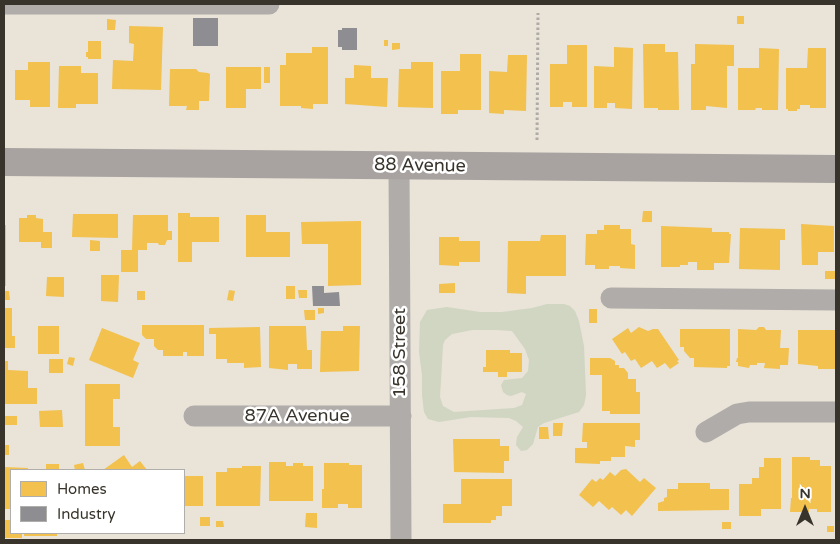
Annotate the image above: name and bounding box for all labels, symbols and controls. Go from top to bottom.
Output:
street label: 88 Avenue [374,154,466,178]
street label: 158 Street [389,308,411,398]
street label: 87A Avenue [244,405,350,427]
legend [10,469,185,534]
text: Homes [57,480,107,498]
north arrow [780,484,830,534]
text: N [799,485,811,502]
text: Industry [57,505,116,523]

